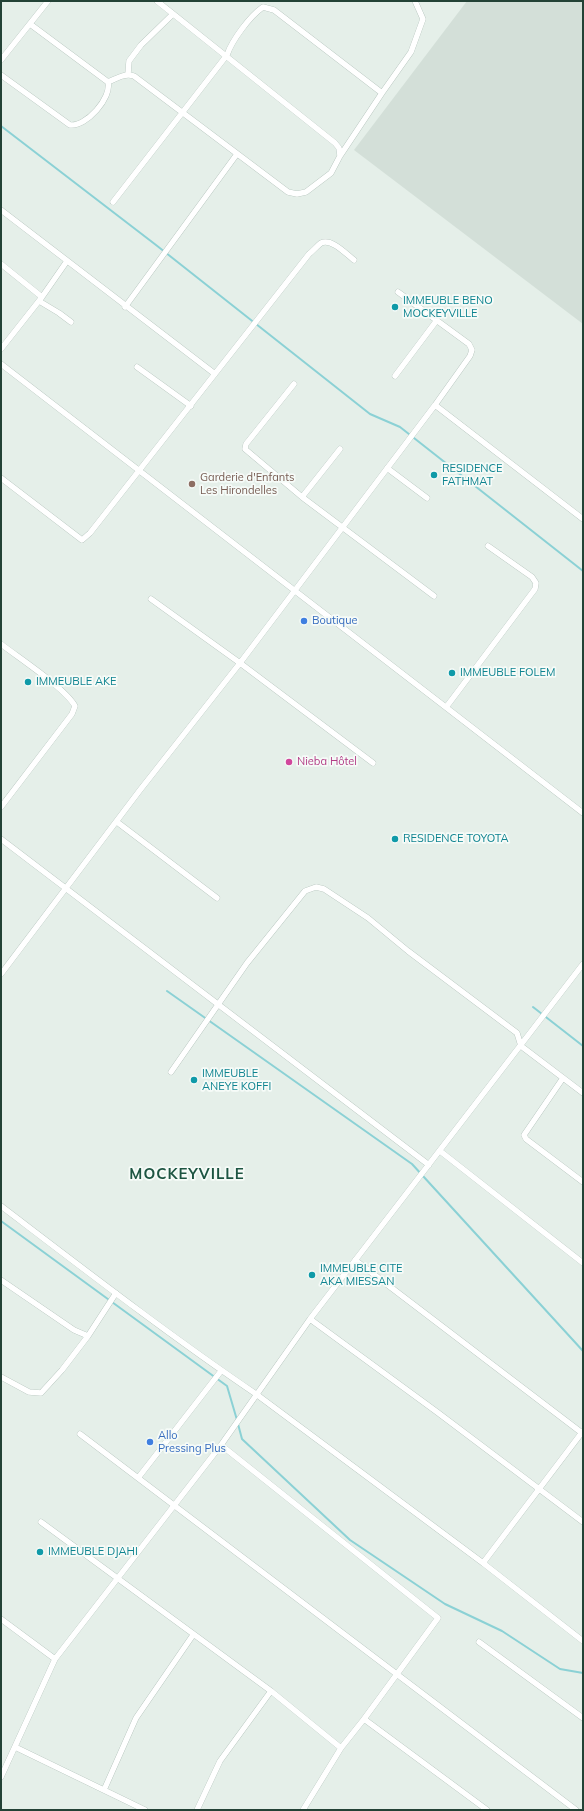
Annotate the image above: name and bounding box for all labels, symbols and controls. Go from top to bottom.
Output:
place label: IMMEUBLE BENO MOCKEYVILLE [403,294,493,320]
marker: IMMEUBLE BENO MOCKEYVILLE [390,302,400,312]
place label: RESIDENCE FATHMAT [442,462,503,488]
marker: RESIDENCE FATHMAT [429,470,439,480]
place label: Garderie d'Enfants Les Hirondelles [200,471,295,497]
marker: Garderie d'Enfants Les Hirondelles [187,479,197,489]
place label: Boutique [312,614,358,628]
marker: Boutique [299,616,309,626]
place label: IMMEUBLE FOLEM [460,666,555,680]
marker: IMMEUBLE FOLEM [447,668,457,678]
place label: IMMEUBLE AKE [36,675,117,689]
marker: IMMEUBLE AKE [23,677,33,687]
place label: Nieba Hôtel [297,755,357,769]
marker: Nieba Hôtel [284,757,294,767]
place label: RESIDENCE TOYOTA [403,832,509,846]
marker: RESIDENCE TOYOTA [390,834,400,844]
place label: IMMEUBLE ANEYE KOFFI [202,1067,271,1093]
marker: IMMEUBLE ANEYE KOFFI [189,1075,199,1085]
district label: MOCKEYVILLE [129,1165,245,1183]
place label: IMMEUBLE CITE AKA MIESSAN [320,1262,403,1288]
marker: IMMEUBLE CITE AKA MIESSAN [307,1270,317,1280]
place label: Allo Pressing Plus [158,1429,226,1455]
marker: Allo Pressing Plus [145,1437,155,1447]
place label: IMMEUBLE DJAHI [48,1545,138,1559]
marker: IMMEUBLE DJAHI [35,1547,45,1557]

